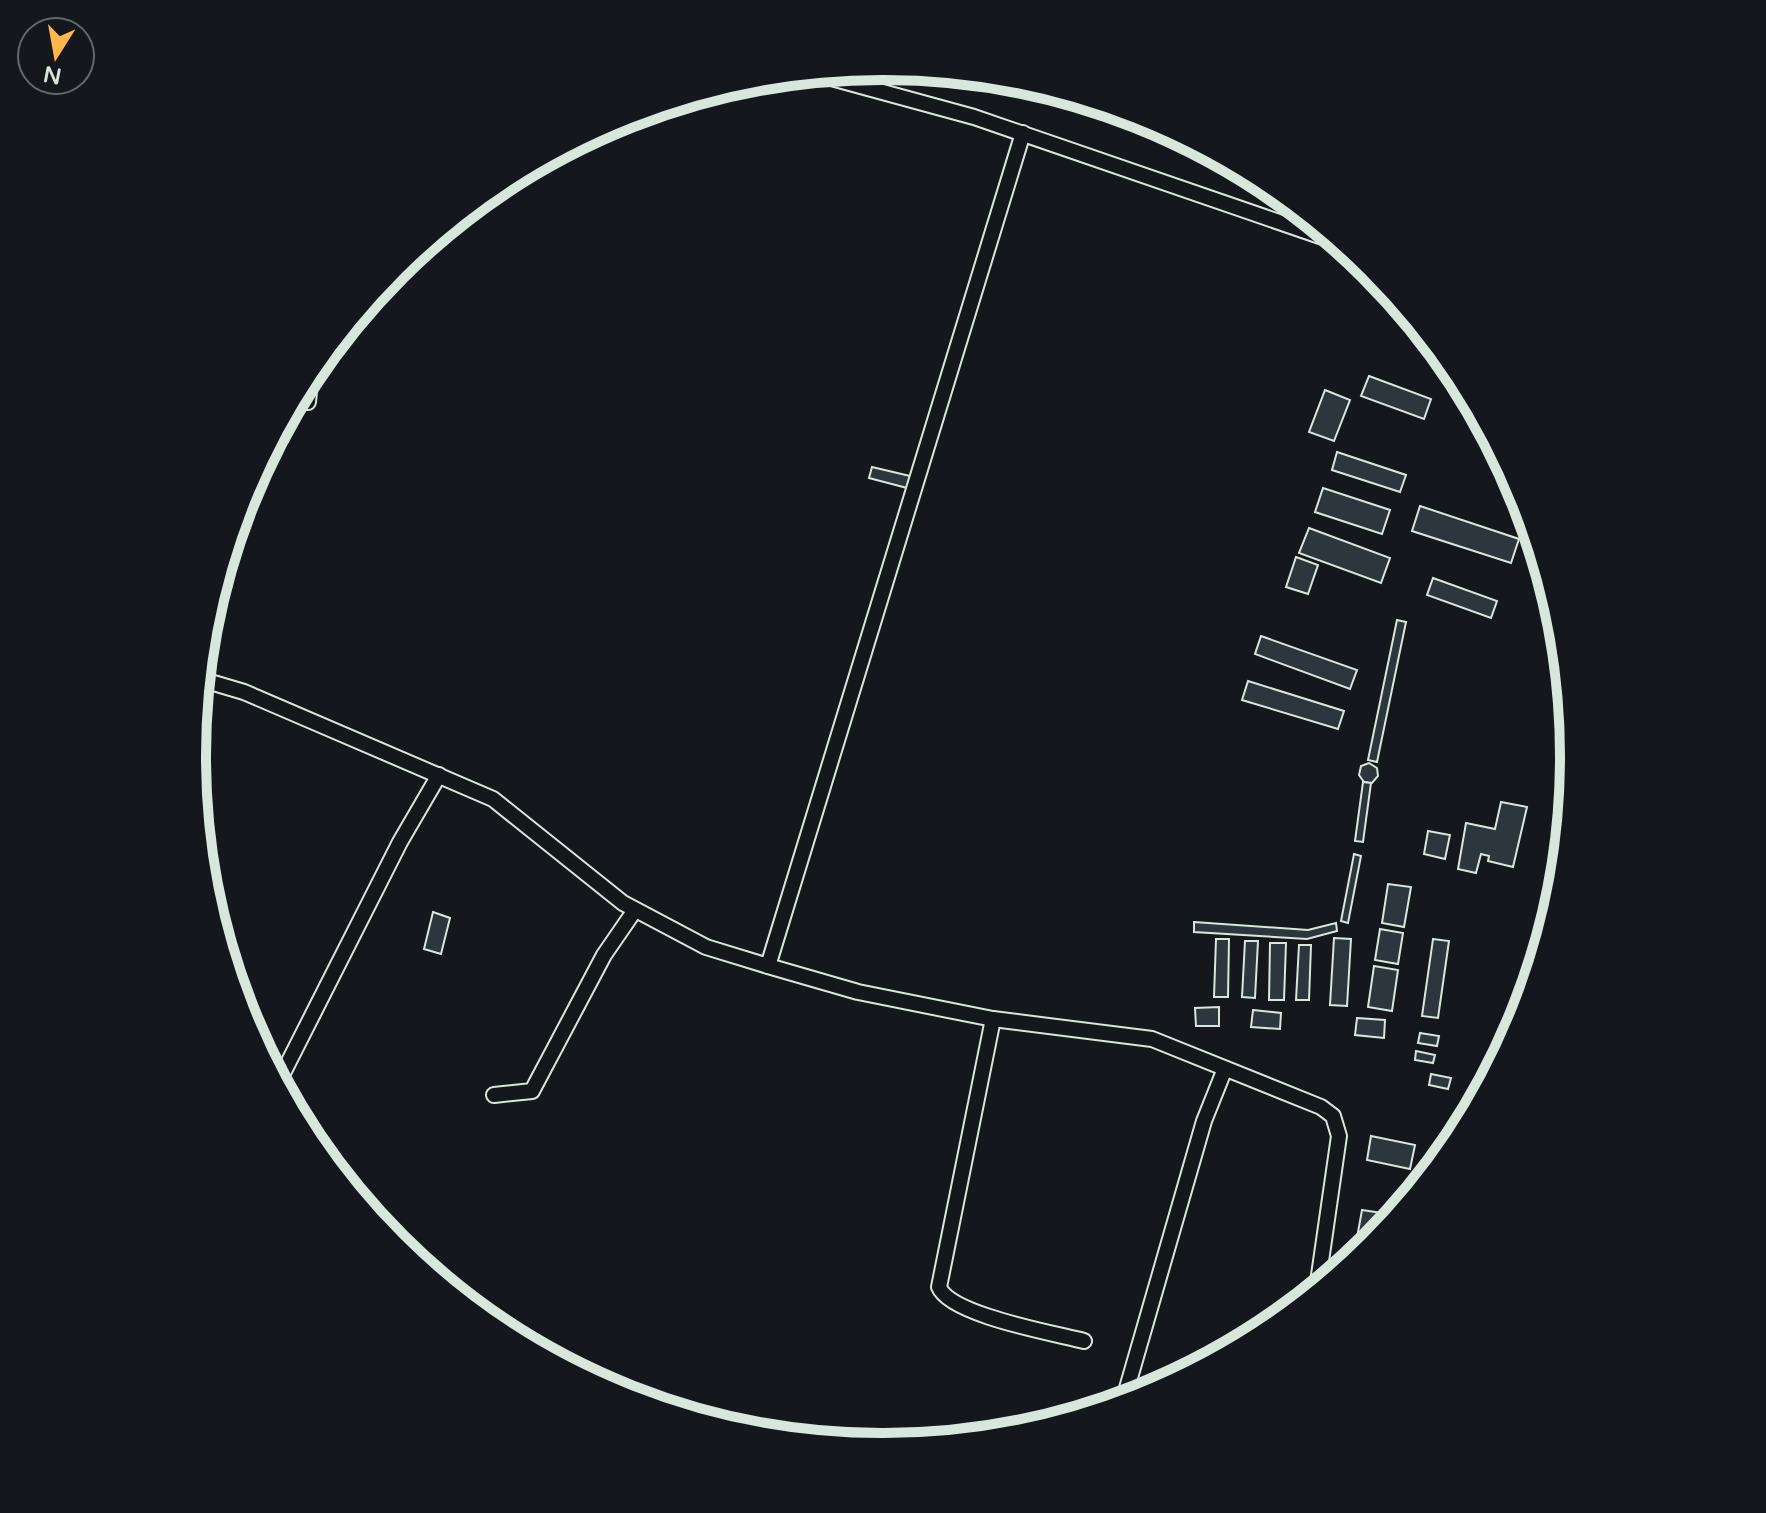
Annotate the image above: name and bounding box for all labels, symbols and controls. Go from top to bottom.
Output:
north arrow [16,16,96,96]
text: N [41,60,64,89]

